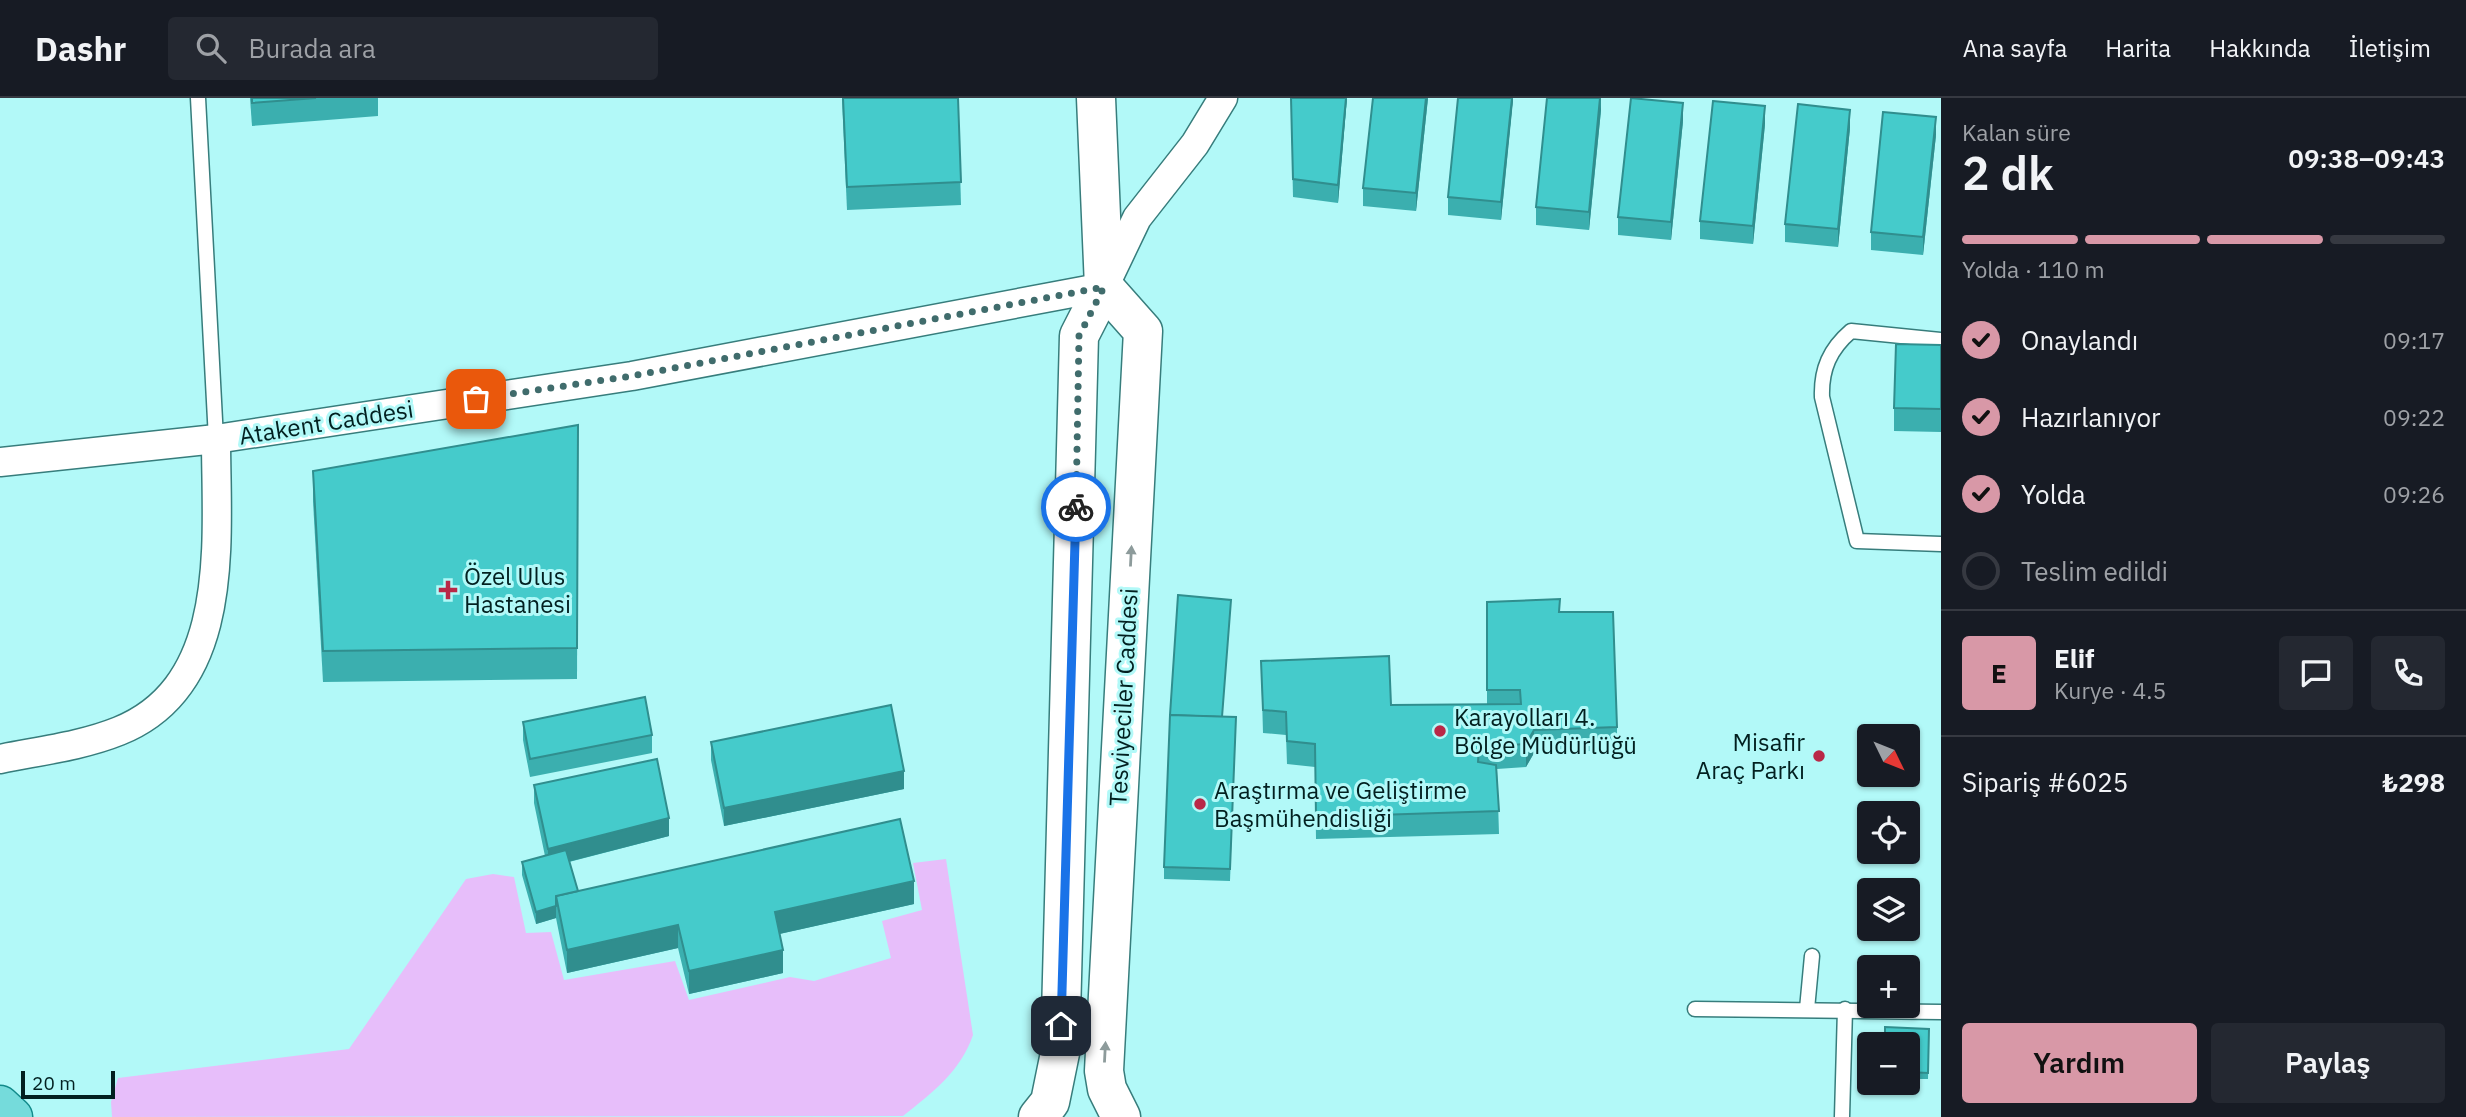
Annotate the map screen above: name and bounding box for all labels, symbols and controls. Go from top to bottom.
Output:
search box [168,17,658,80]
text: Dashr [35,27,126,70]
icon: search [192,29,230,67]
text: Burada ara [248,31,376,65]
text: Ana sayfa [1963,32,2067,64]
text: Harita [2105,32,2171,64]
text: Hakkında [2209,32,2311,64]
text: İletişim [2349,32,2431,64]
text: Kalan süre [1962,117,2071,147]
text: 09:38–09:43 [2288,141,2445,175]
text: 2 dk [1962,143,2054,203]
text: Yolda · 110 m [1962,254,2105,284]
icon: check [1962,321,2000,359]
text: Onaylandı [2021,323,2138,357]
text: 09:17 [2383,325,2445,355]
pin [446,369,506,429]
icon: bag [457,380,495,418]
street label: Atakent Caddesi [237,392,415,452]
icon: check [1962,398,2000,436]
text: Hazırlanıyor [2021,400,2161,434]
text: 09:22 [2383,402,2445,432]
courier [1041,472,1111,542]
icon: check [1962,475,2000,513]
text: Yolda [2021,477,2086,511]
text: 09:26 [2383,479,2445,509]
icon: bike [1057,488,1095,526]
one-way arrow [1125,545,1136,567]
text: Teslim edildi [2021,554,2168,588]
place label: Özel Ulus Hastanesi [464,560,571,620]
marker: Özel Ulus Hastanesi [438,580,458,600]
street label: Tesviyeciler Caddesi [1101,587,1145,807]
button: chat [2279,636,2353,710]
button: phone [2371,636,2445,710]
text: Elif [2054,641,2094,675]
text: E [1991,656,2007,690]
text: Kurye · 4.5 [2054,675,2166,705]
place label: Karayolları 4. Bölge Müdürlüğü [1454,701,1637,761]
marker: Karayolları 4. Bölge Müdürlüğü [1432,723,1448,739]
north arrow [1857,724,1920,788]
map controls [1857,724,1920,1095]
place label: Misafir Araç Parkı [1696,726,1805,786]
marker: Misafir Araç Parkı [1811,748,1827,764]
text: Sipariş #6025 [1962,765,2128,799]
text: ₺298 [2382,765,2445,799]
place label: Araştırma ve Geliştirme Başmühendisliği [1214,774,1467,834]
marker: Araştırma ve Geliştirme Başmühendisliği [1192,796,1208,812]
button: locate [1857,801,1920,864]
button: layers [1857,878,1920,941]
button: + [1857,955,1920,1018]
pin [1031,996,1091,1056]
icon: home [1042,1007,1080,1045]
button: Yardım [1962,1023,2197,1103]
button: Paylaş [2211,1023,2445,1103]
button: − [1857,1032,1920,1095]
one-way arrow [1099,1041,1110,1063]
scale bar [21,1068,116,1100]
text: 20 m [32,1071,76,1095]

